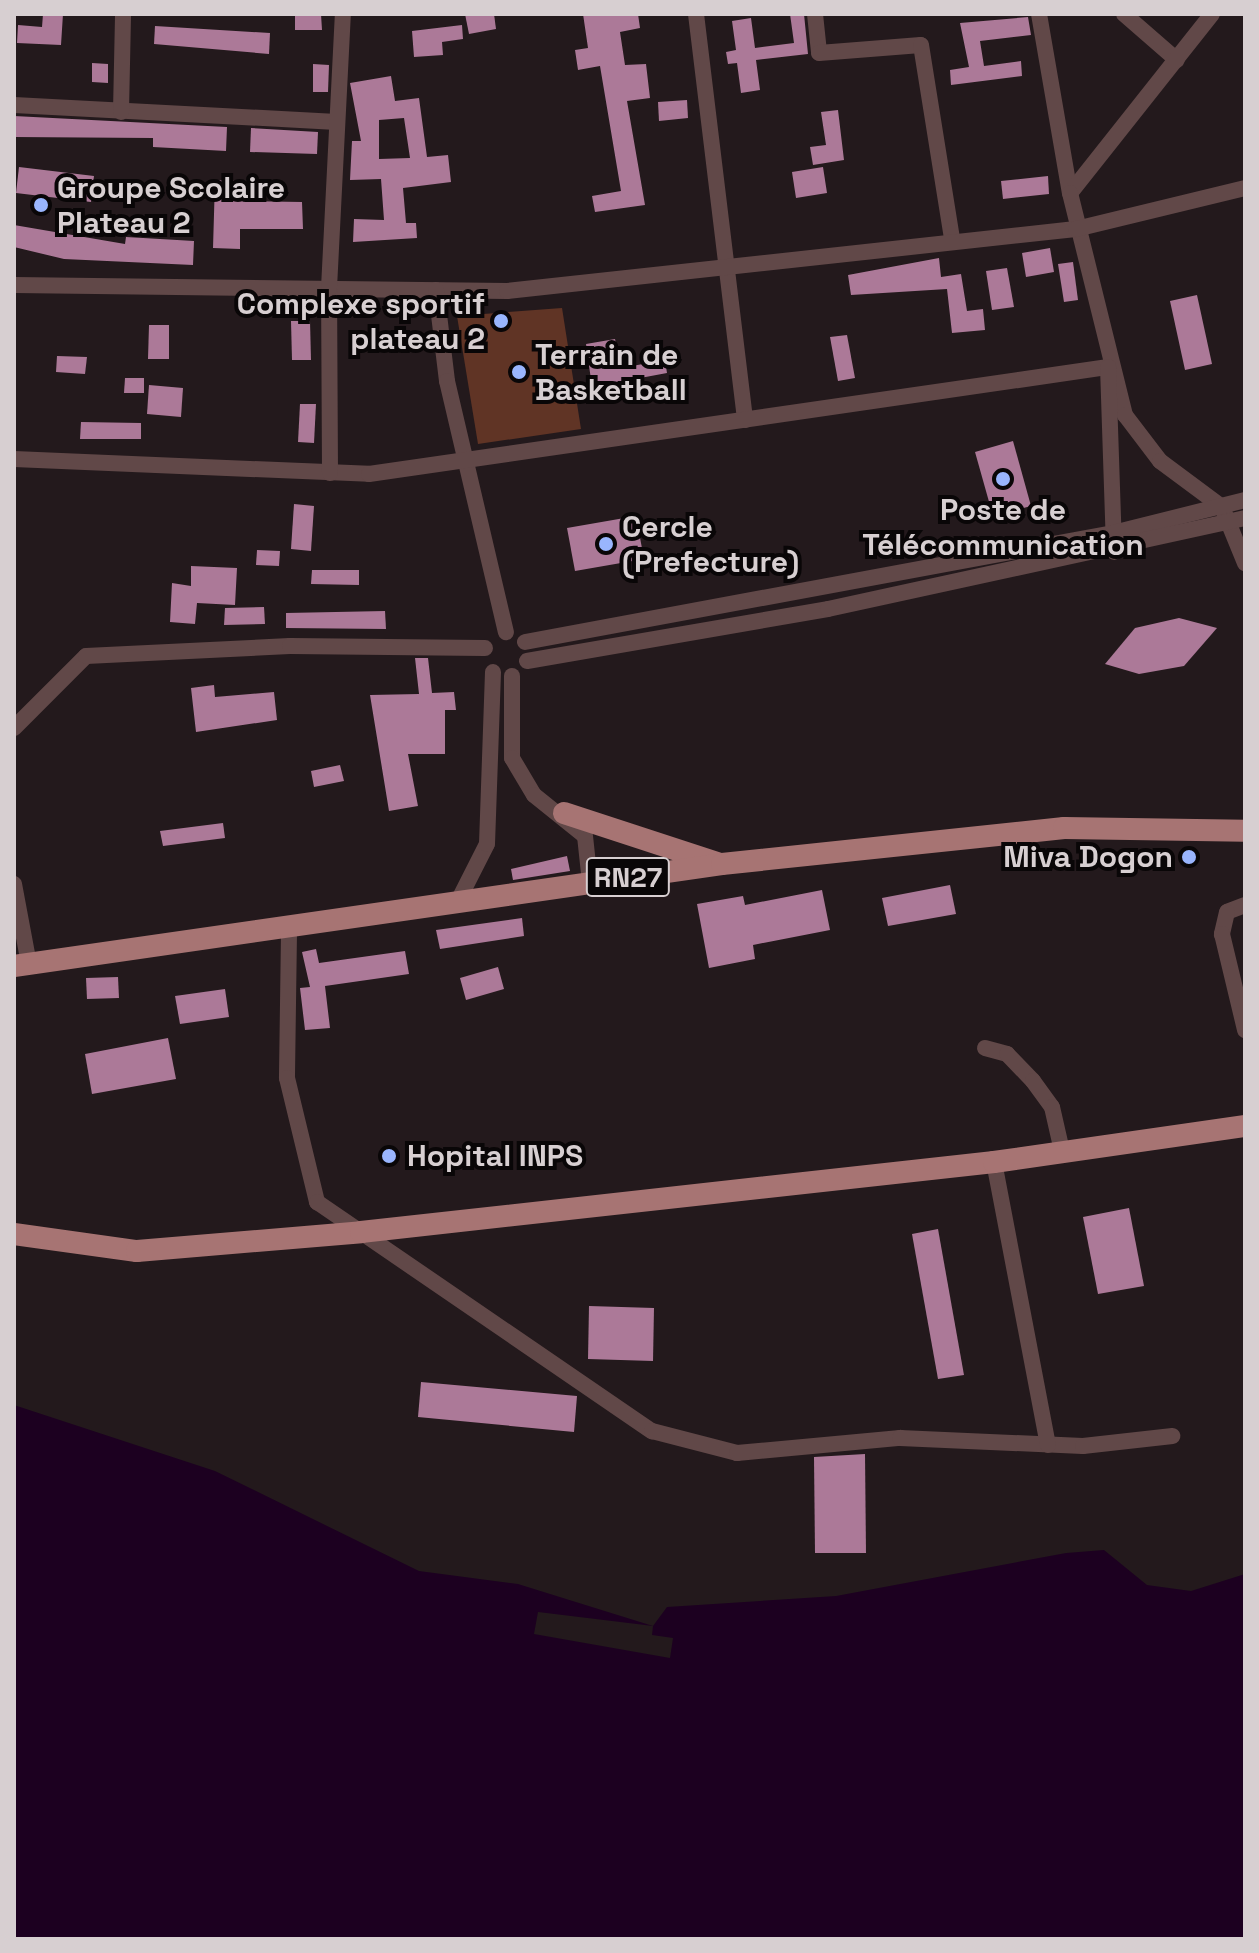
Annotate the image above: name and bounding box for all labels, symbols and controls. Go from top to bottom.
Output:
place label: Groupe Scolaire Plateau 2 [57,170,285,240]
marker: Groupe Scolaire Plateau 2 [32,196,50,214]
place label: Complexe sportif plateau 2 [237,286,485,356]
marker: Complexe sportif plateau 2 [492,312,510,330]
place label: Terrain de Basketball [535,337,687,408]
marker: Terrain de Basketball [510,363,528,381]
marker: Poste de Télécommunication [994,470,1012,488]
place label: Poste de Télécommunication [862,492,1144,562]
place label: Cercle (Prefecture) [622,509,799,580]
marker: Cercle (Prefecture) [597,535,615,553]
place label: Miva Dogon [1003,839,1173,875]
marker: Miva Dogon [1180,848,1198,866]
road number: RN27 [584,853,672,901]
place label: Hopital INPS [407,1138,583,1174]
marker: Hopital INPS [378,1145,400,1167]

